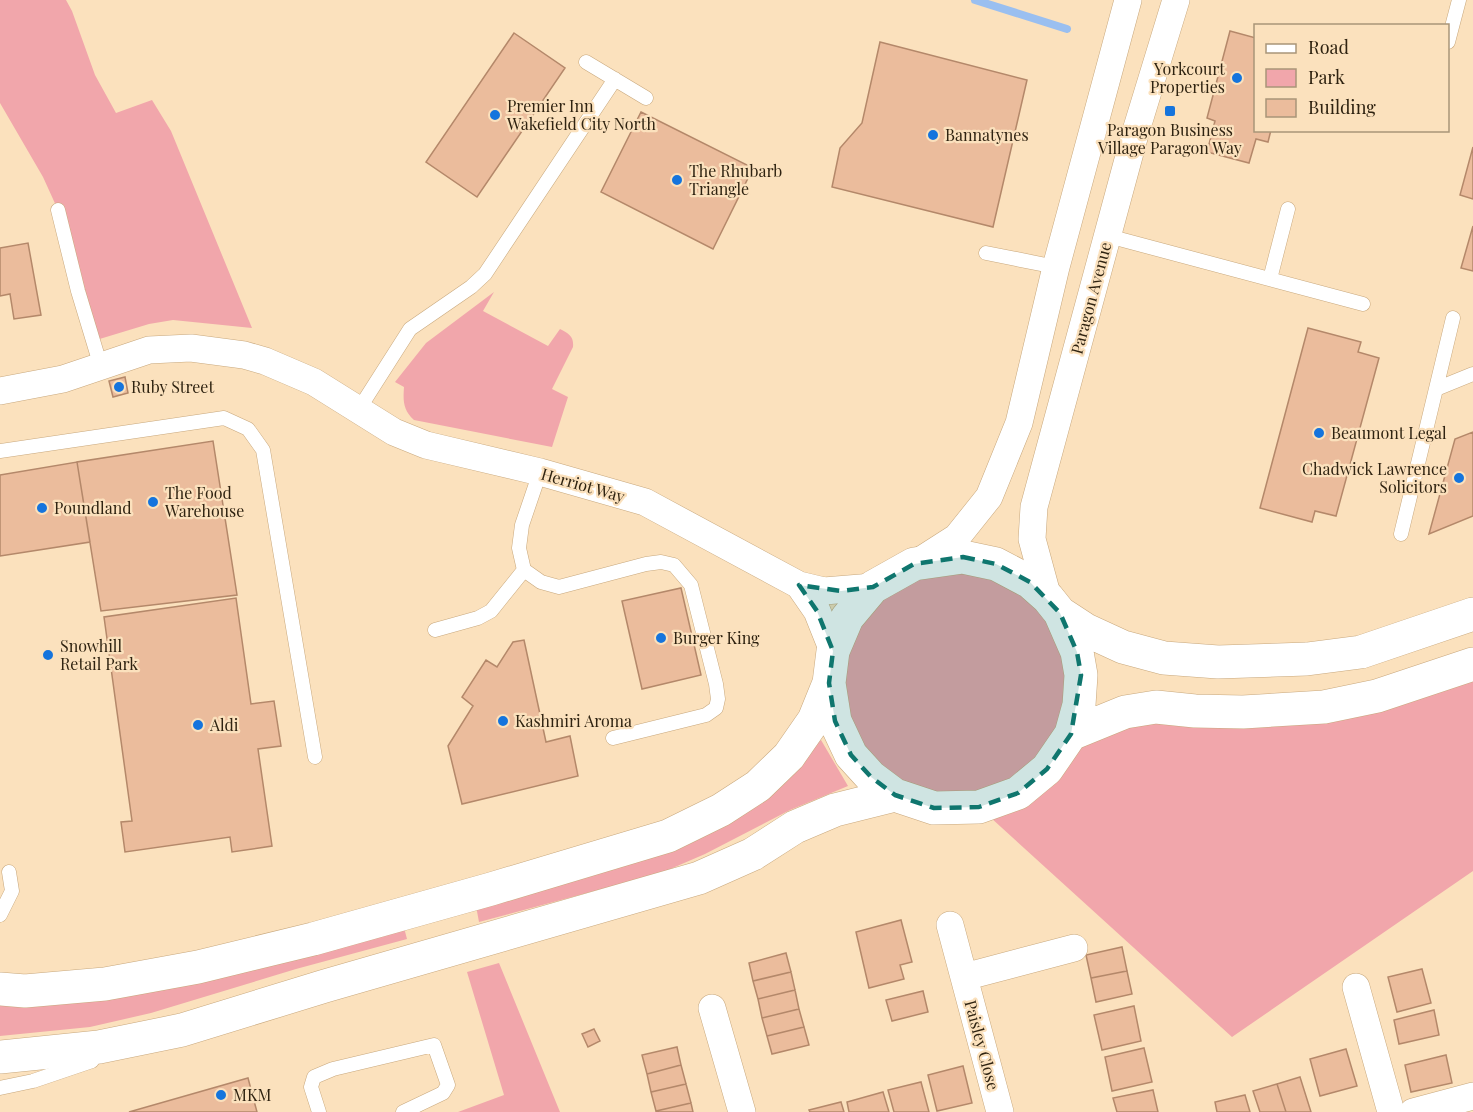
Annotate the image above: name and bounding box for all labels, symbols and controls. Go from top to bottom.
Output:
legend [1254,24,1449,132]
text: Road [1308,35,1349,59]
place label: Yorkcourt Properties [1150,58,1225,97]
text: Park [1308,65,1345,89]
marker: Yorkcourt Properties [1230,71,1244,85]
place label: Premier Inn Wakefield City North [506,95,656,134]
text: Building [1308,95,1376,119]
marker: Paragon Business Village Paragon Way [1163,104,1177,118]
marker: Premier Inn Wakefield City North [488,108,502,122]
place label: Paragon Business Village Paragon Way [1097,119,1242,158]
place label: Bannatynes [945,124,1029,145]
marker: Bannatynes [926,128,940,142]
place label: The Rhubarb Triangle [689,160,782,199]
marker: The Rhubarb Triangle [670,173,684,187]
street label: Paragon Avenue [1065,240,1116,356]
place label: Ruby Street [131,376,214,397]
marker: Ruby Street [112,380,126,394]
place label: Beaumont Legal [1331,422,1447,443]
marker: Beaumont Legal [1312,426,1326,440]
place label: Chadwick Lawrence Solicitors [1302,458,1447,497]
street label: Herriot Way [539,463,627,506]
marker: Chadwick Lawrence Solicitors [1452,471,1466,485]
place label: The Food Warehouse [164,482,244,521]
marker: The Food Warehouse [146,495,160,509]
place label: Poundland [54,497,132,518]
marker: Poundland [35,501,49,515]
place label: Burger King [673,627,760,648]
marker: Burger King [654,631,668,645]
place label: Snowhill Retail Park [60,635,138,674]
marker: Snowhill Retail Park [41,648,55,662]
place label: Kashmiri Aroma [515,710,632,731]
place label: Aldi [209,714,239,735]
marker: Kashmiri Aroma [496,714,510,728]
marker: Aldi [191,718,205,732]
street label: Paisley Close [960,997,1005,1092]
place label: MKM [233,1084,271,1105]
marker: MKM [214,1088,228,1102]

